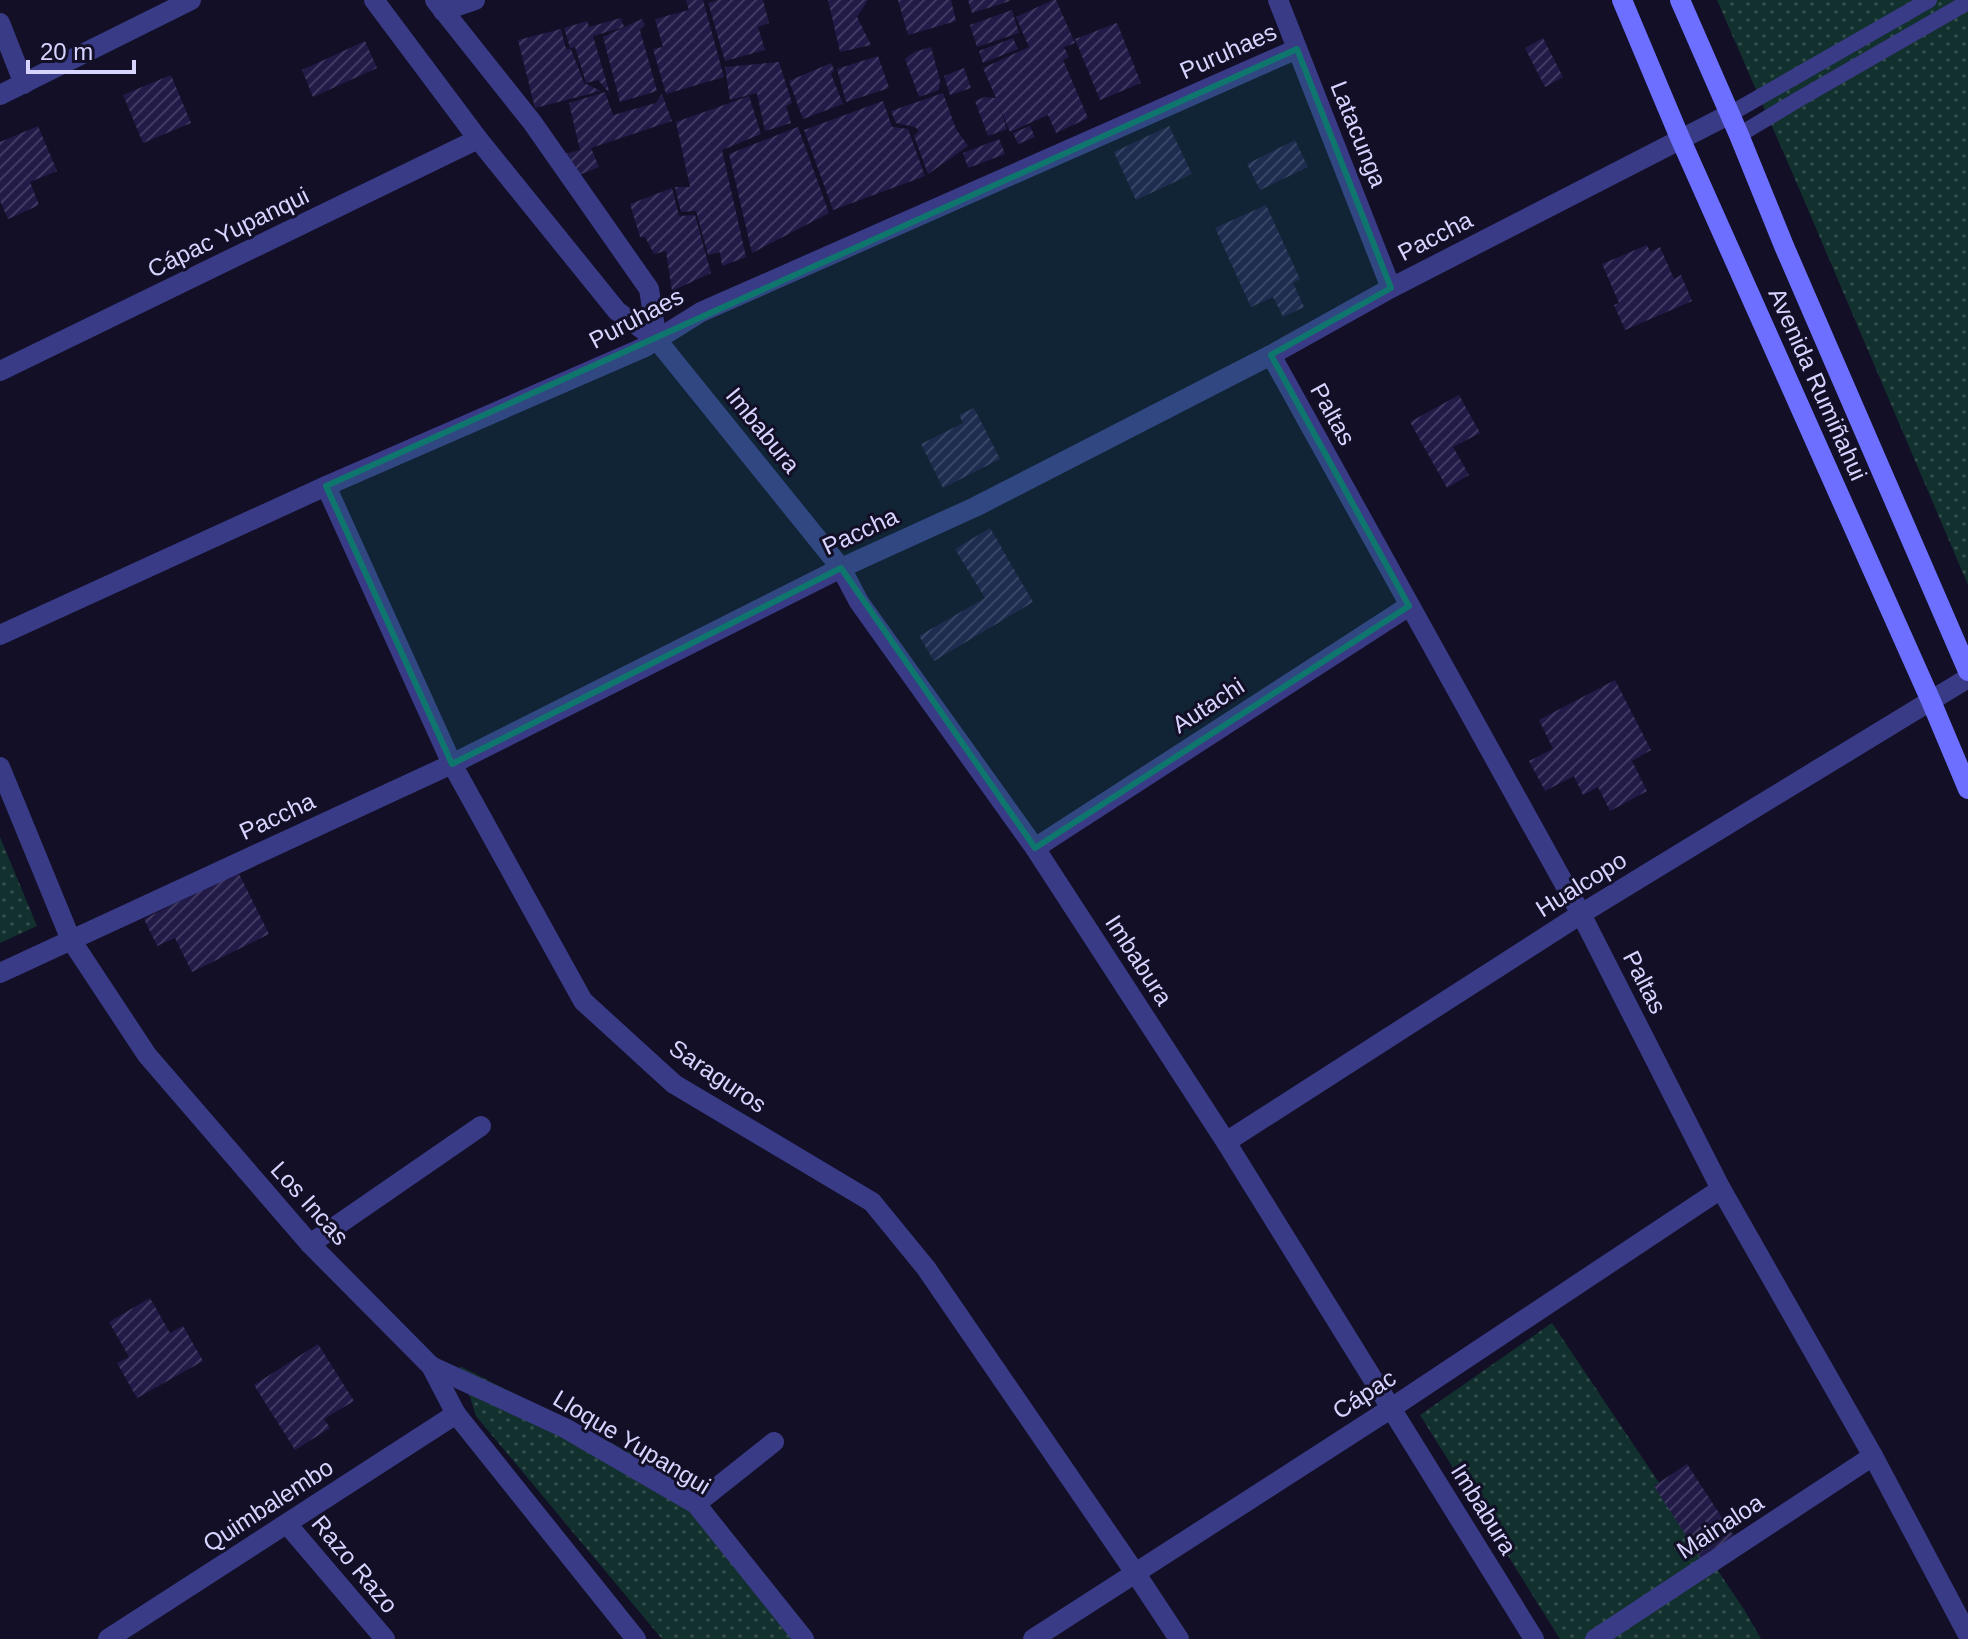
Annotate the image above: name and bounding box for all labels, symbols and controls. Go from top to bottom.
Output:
street label: Puruhaes [1176,18,1280,84]
scale bar [28,24,134,74]
text: 20 m [40,38,93,65]
street label: Latacunga [1325,77,1393,192]
street label: Cápac Yupanqui [143,181,313,283]
street label: Paccha [1393,206,1477,266]
street label: Puruhaes [584,282,688,354]
street label: Avenida Rumiñahui [1763,284,1873,484]
street label: Paltas [1305,378,1361,450]
street label: Imbabura [721,382,806,478]
street label: Paccha [818,502,903,560]
street label: Autachi [1167,672,1249,738]
street label: Paccha [235,787,320,845]
street label: Hualcopo [1531,846,1631,922]
street label: Imbabura [1100,910,1178,1010]
street label: Paltas [1618,946,1672,1018]
street label: Saraguros [665,1034,771,1118]
street label: Los Incas [266,1156,354,1250]
street label: Cápac [1328,1364,1400,1424]
street label: Lloque Yupangui [549,1384,715,1500]
street label: Quimbalembo [198,1453,338,1557]
street label: Imbabura [1446,1459,1523,1560]
street label: Mainaloa [1672,1488,1769,1564]
street label: Razo Razo [306,1510,404,1618]

